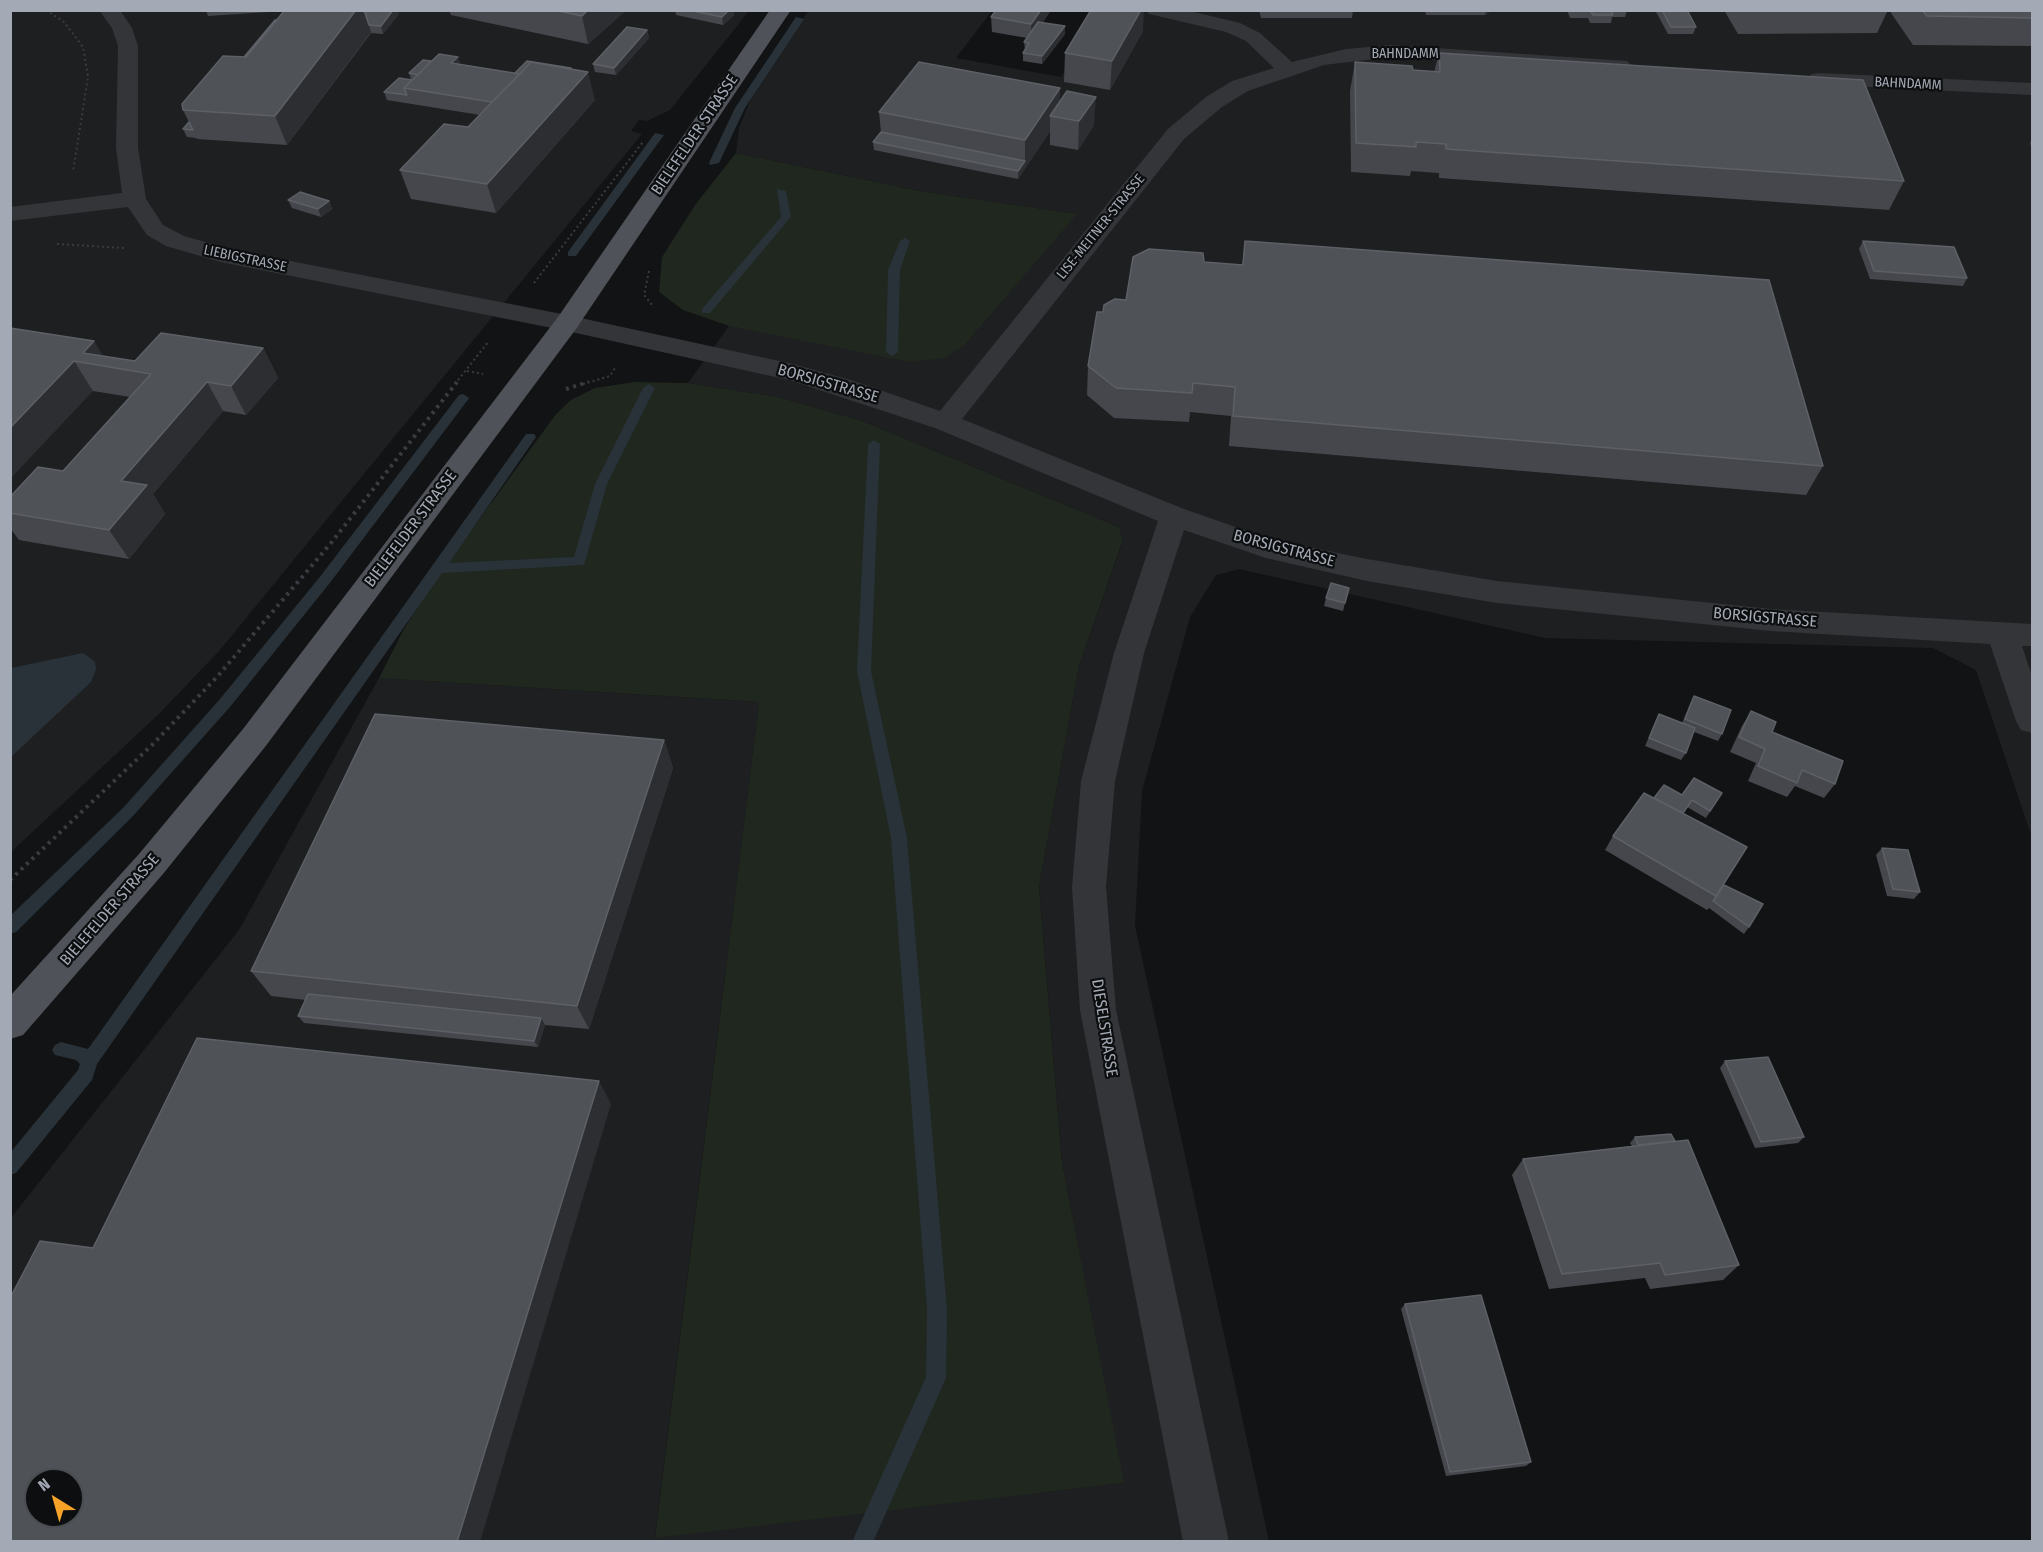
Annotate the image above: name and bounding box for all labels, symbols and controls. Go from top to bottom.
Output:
street label: BAHNDAMM [1371,46,1439,62]
street label: BIELEFELDER STRASSE [648,71,742,199]
street label: BAHNDAMM [1874,74,1942,94]
street label: LISE-MEITNER-STRASSE [1053,171,1149,283]
street label: LIEBIGSTRASSE [202,242,288,276]
street label: BORSIGSTRASSE [775,360,881,408]
street label: BIELEFELDER STRASSE [361,467,461,591]
street label: BORSIGSTRASSE [1231,526,1337,572]
street label: BORSIGSTRASSE [1712,604,1818,632]
street label: BIELEFELDER STRASSE [56,850,164,970]
street label: DIESELSTRASSE [1087,978,1121,1078]
north arrow [24,1468,84,1528]
text: N [35,1474,54,1495]

